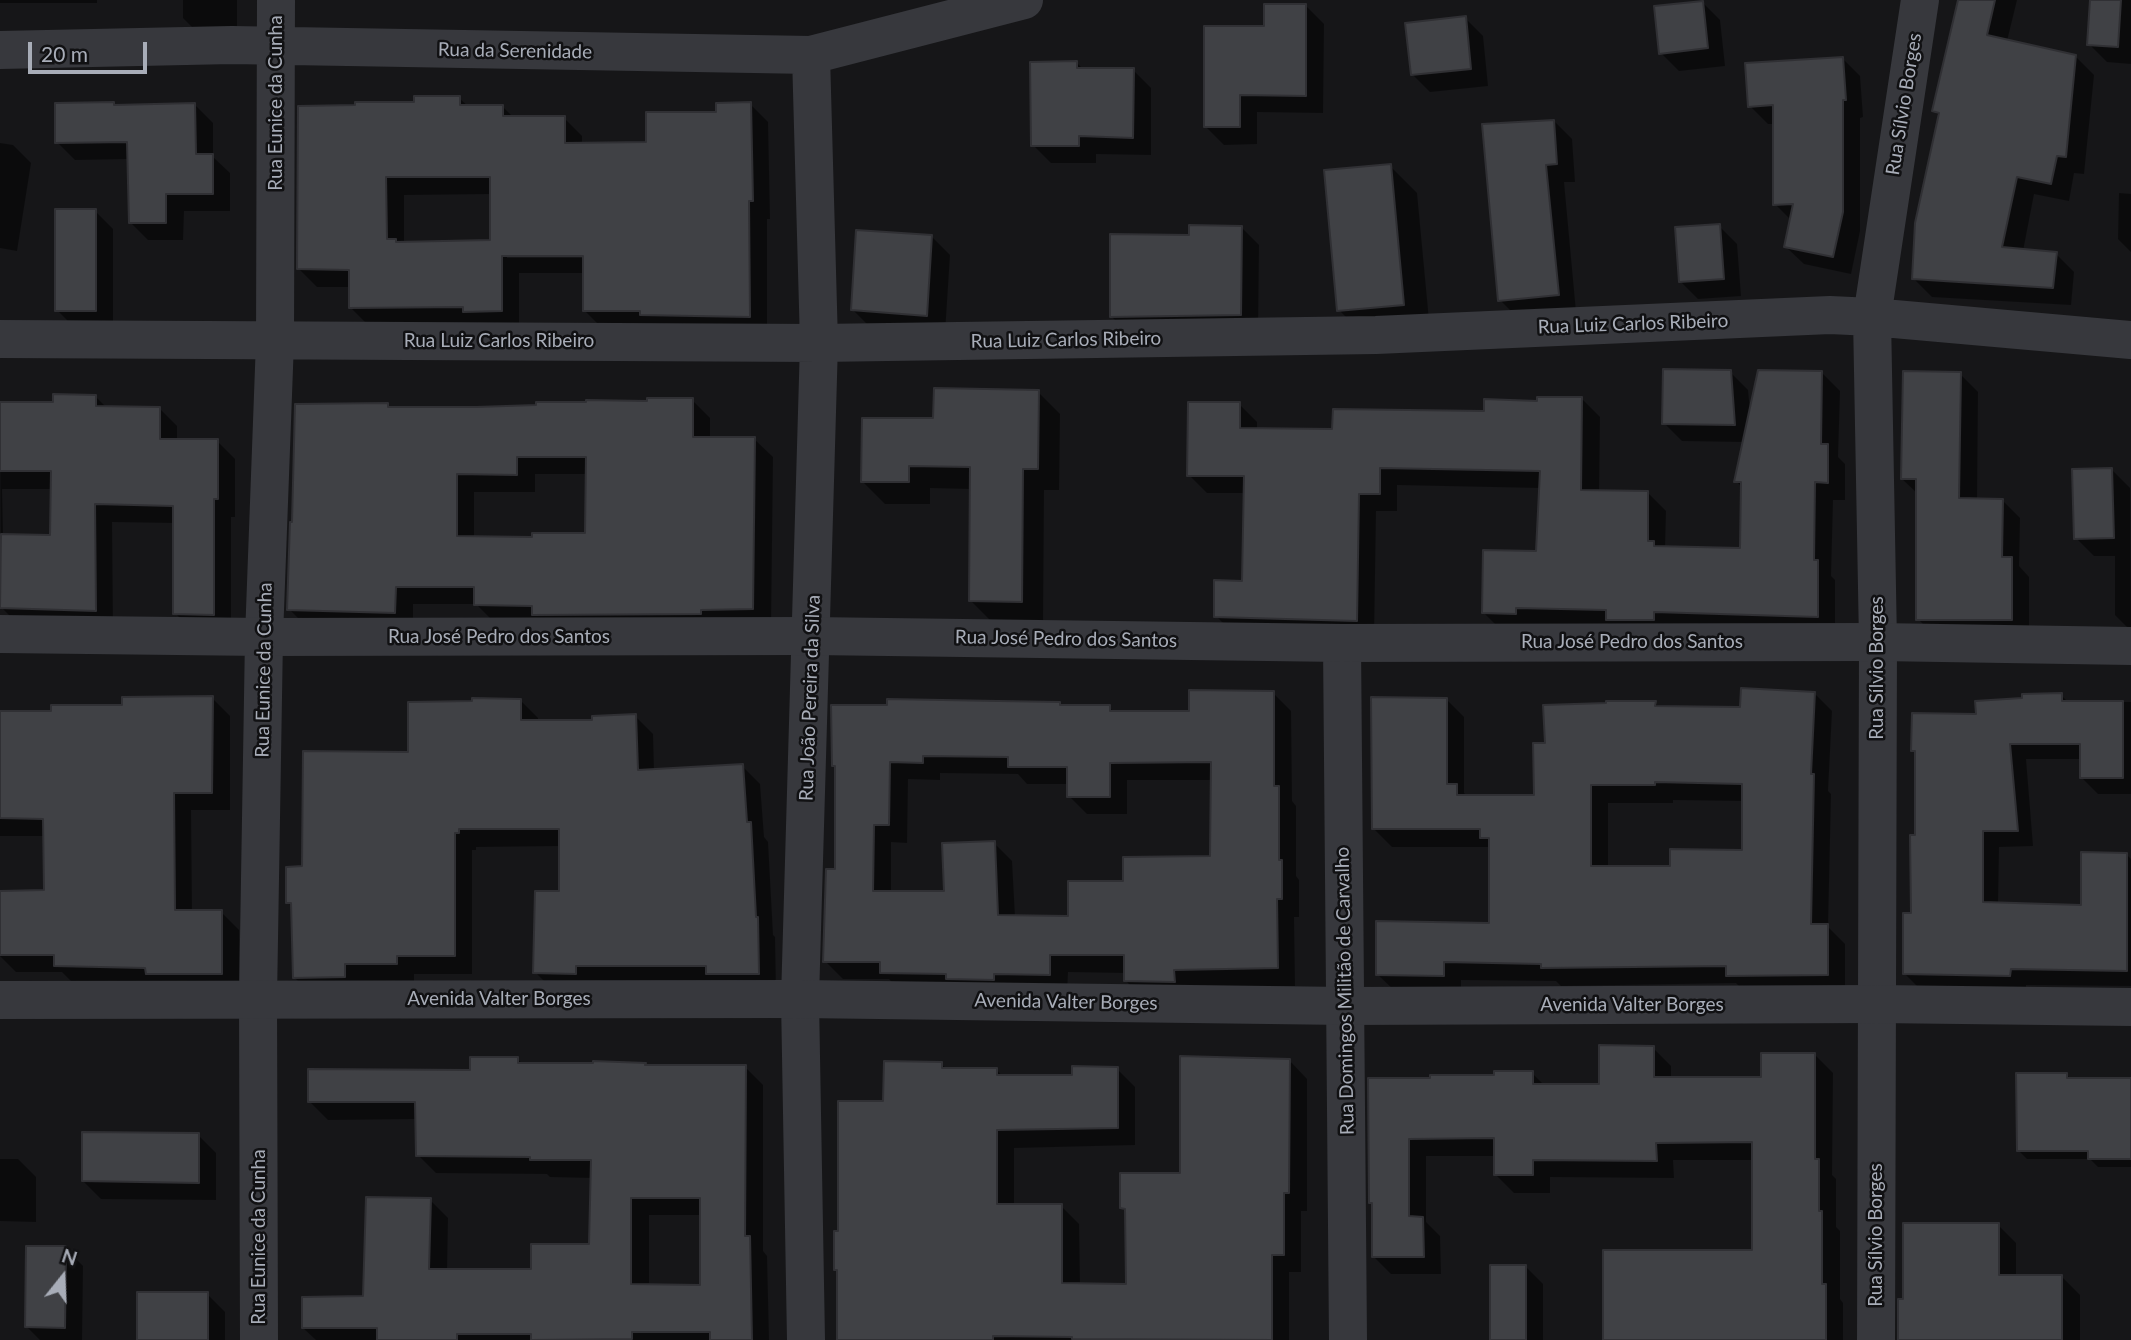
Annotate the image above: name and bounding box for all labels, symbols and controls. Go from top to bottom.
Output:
street label: Rua Eunice da Cunha [265,15,287,191]
scale bar [32,28,150,72]
street label: Rua Sílvio Borges [1882,31,1926,177]
street label: Rua da Serenidade [438,38,592,64]
text: 20 m [41,41,88,66]
street label: Rua Luiz Carlos Ribeiro [1537,309,1729,339]
street label: Rua Luiz Carlos Ribeiro [971,327,1161,353]
street label: Rua Luiz Carlos Ribeiro [404,330,594,352]
street label: Rua Eunice da Cunha [251,582,277,758]
street label: Rua João Pereira da Silva [795,594,825,802]
street label: Rua Sílvio Borges [1866,596,1888,740]
street label: Rua José Pedro dos Santos [388,626,610,648]
street label: Rua José Pedro dos Santos [955,626,1177,652]
street label: Rua José Pedro dos Santos [1521,631,1743,653]
street label: Rua Domingos Militão de Carvalho [1331,847,1359,1135]
street label: Avenida Valter Borges [407,988,591,1010]
street label: Avenida Valter Borges [974,989,1158,1015]
street label: Avenida Valter Borges [1540,994,1724,1016]
street label: Rua Eunice da Cunha [248,1149,270,1325]
street label: Rua Sílvio Borges [1865,1163,1887,1307]
north arrow [28,1242,98,1312]
text: N [59,1243,80,1270]

